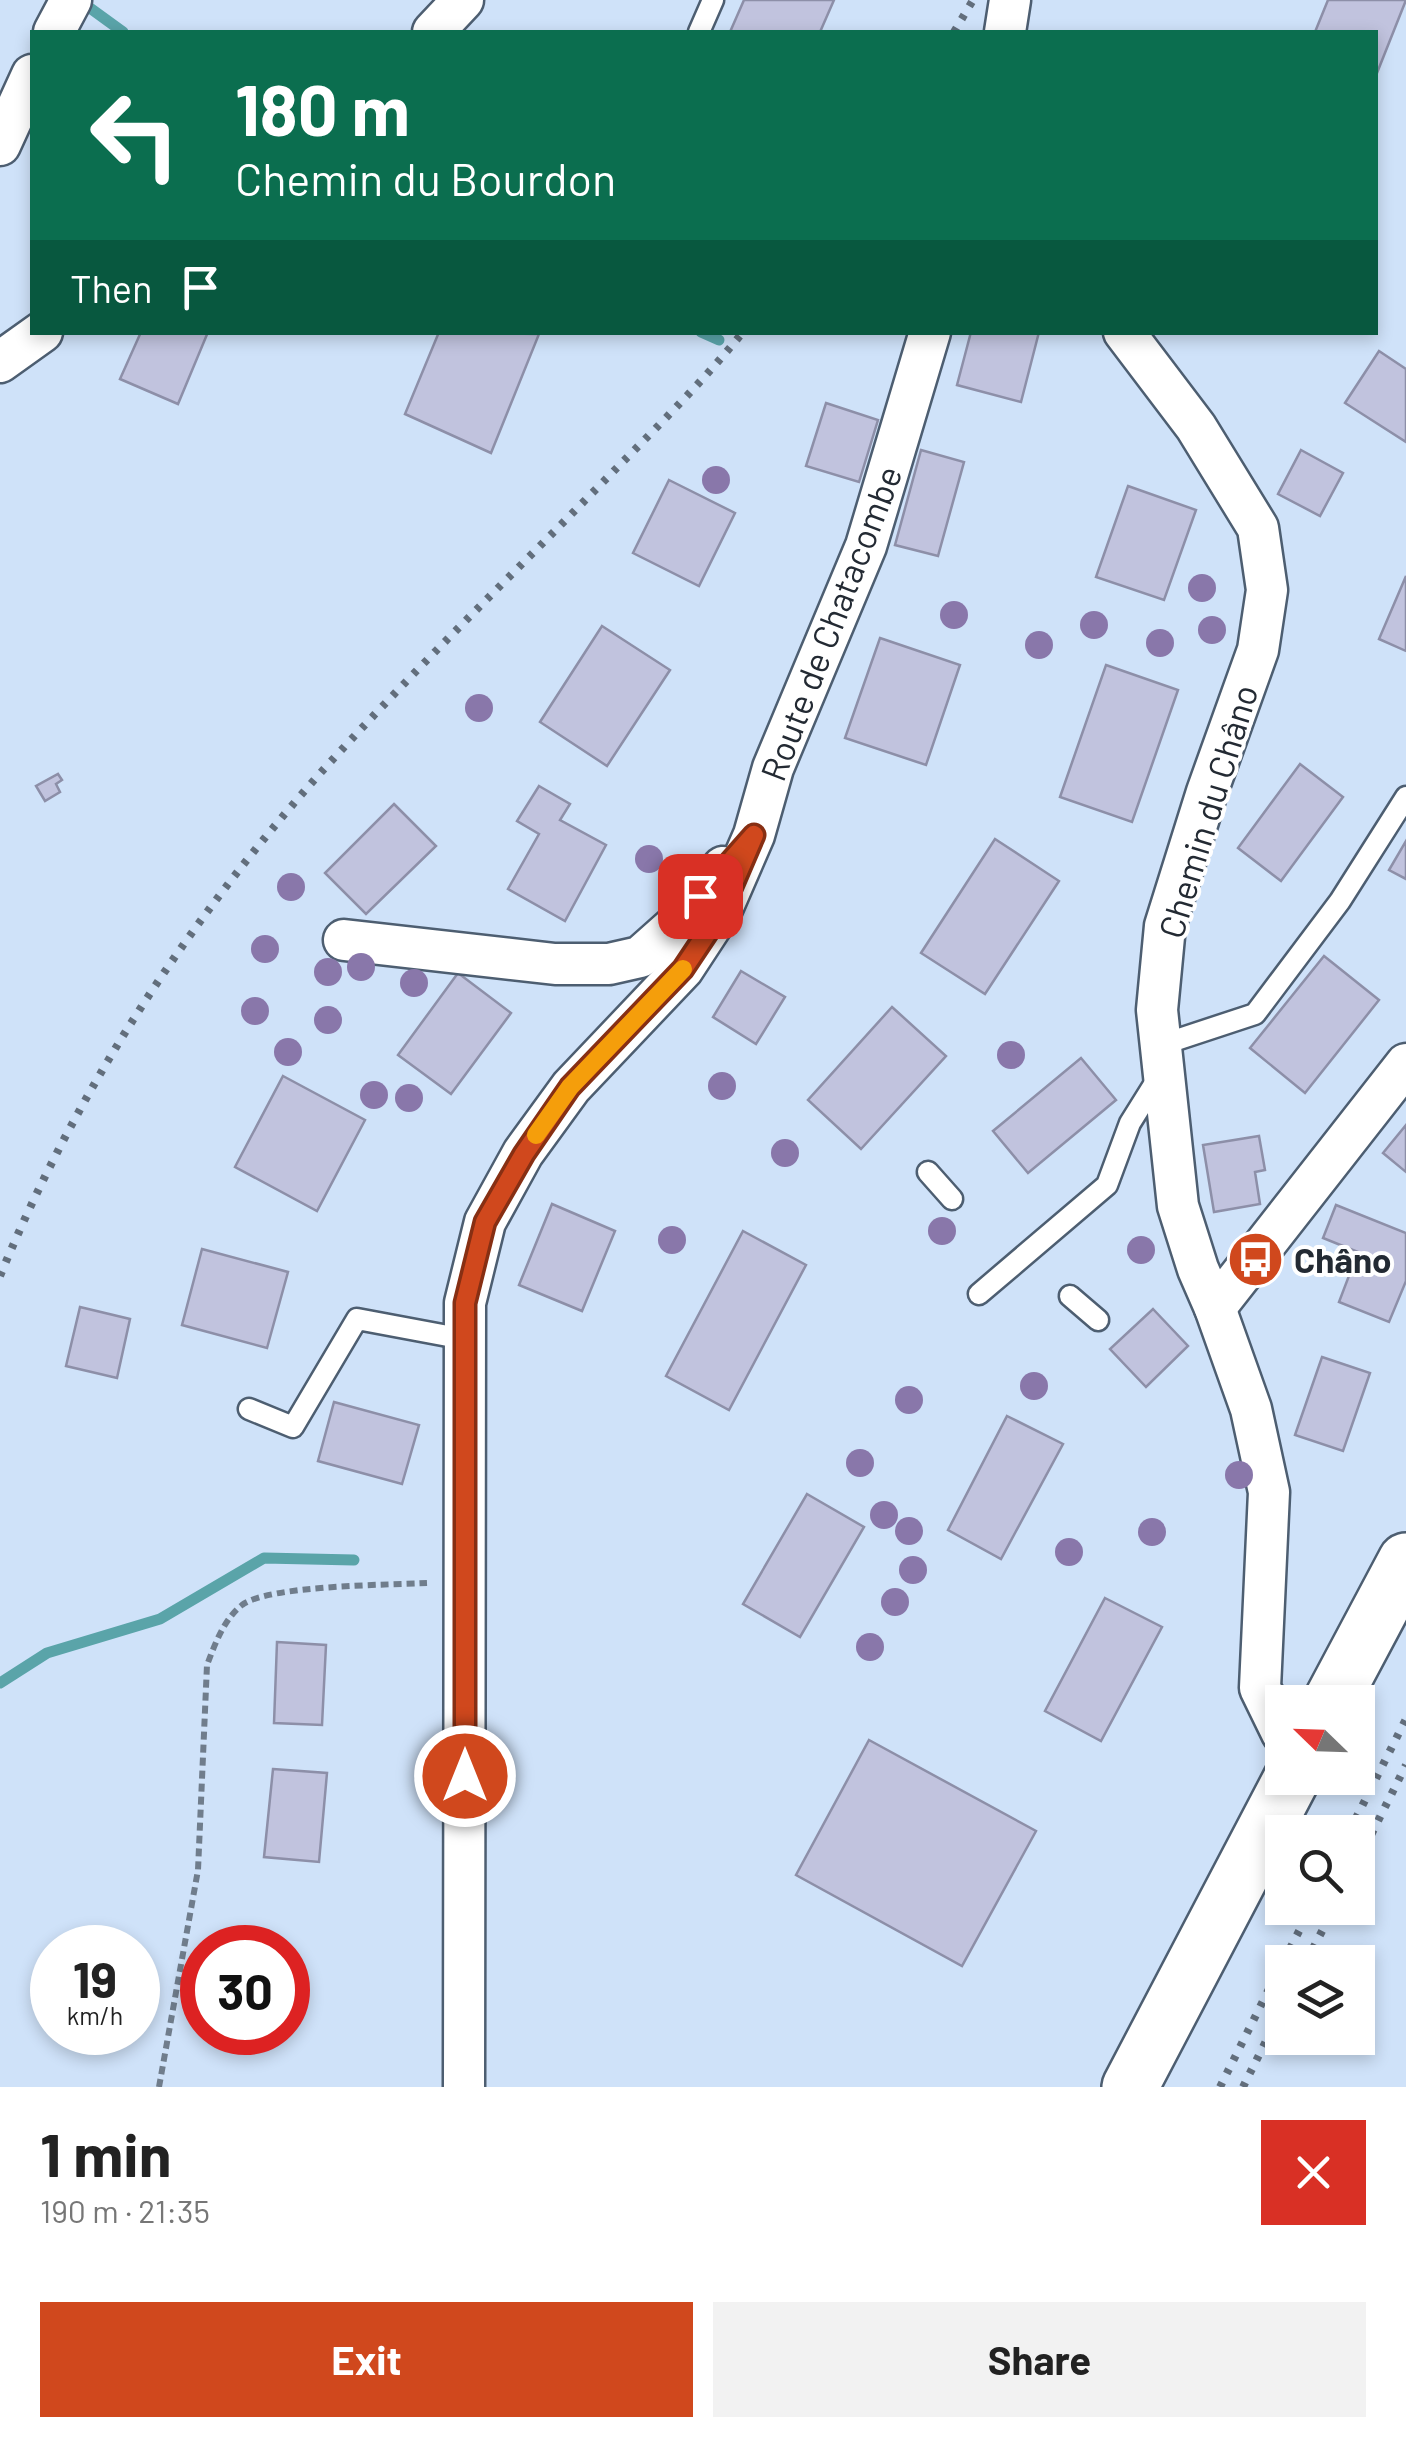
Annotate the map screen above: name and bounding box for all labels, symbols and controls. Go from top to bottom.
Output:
text: 180 m [235,66,410,150]
icon: left [70,70,200,200]
text: Chemin du Bourdon [235,151,616,205]
icon: arrive [173,260,228,315]
text: Then [70,265,153,311]
street label: Route de Chatacombe [751,460,909,786]
street label: Chemin du Châno [1149,679,1265,943]
pin [658,854,743,939]
icon: arrive [673,869,728,924]
bus stop icon: Châno [1225,1229,1285,1289]
place label: Châno [1294,1238,1391,1280]
north arrow [1265,1685,1375,1795]
map controls [1265,1685,1375,2055]
position arrow [413,1724,517,1828]
button: search [1265,1815,1375,1925]
speed limit sign: 30 [180,1925,310,2055]
button: layers [1265,1945,1375,2055]
text: 19 [73,1948,117,2008]
text: km/h [67,2000,123,2030]
text: 1 min [40,2117,171,2189]
button: close [1261,2120,1366,2225]
text: 190 m · 21:35 [40,2191,210,2229]
button: Exit [40,2302,693,2417]
button: Share [713,2302,1366,2417]

